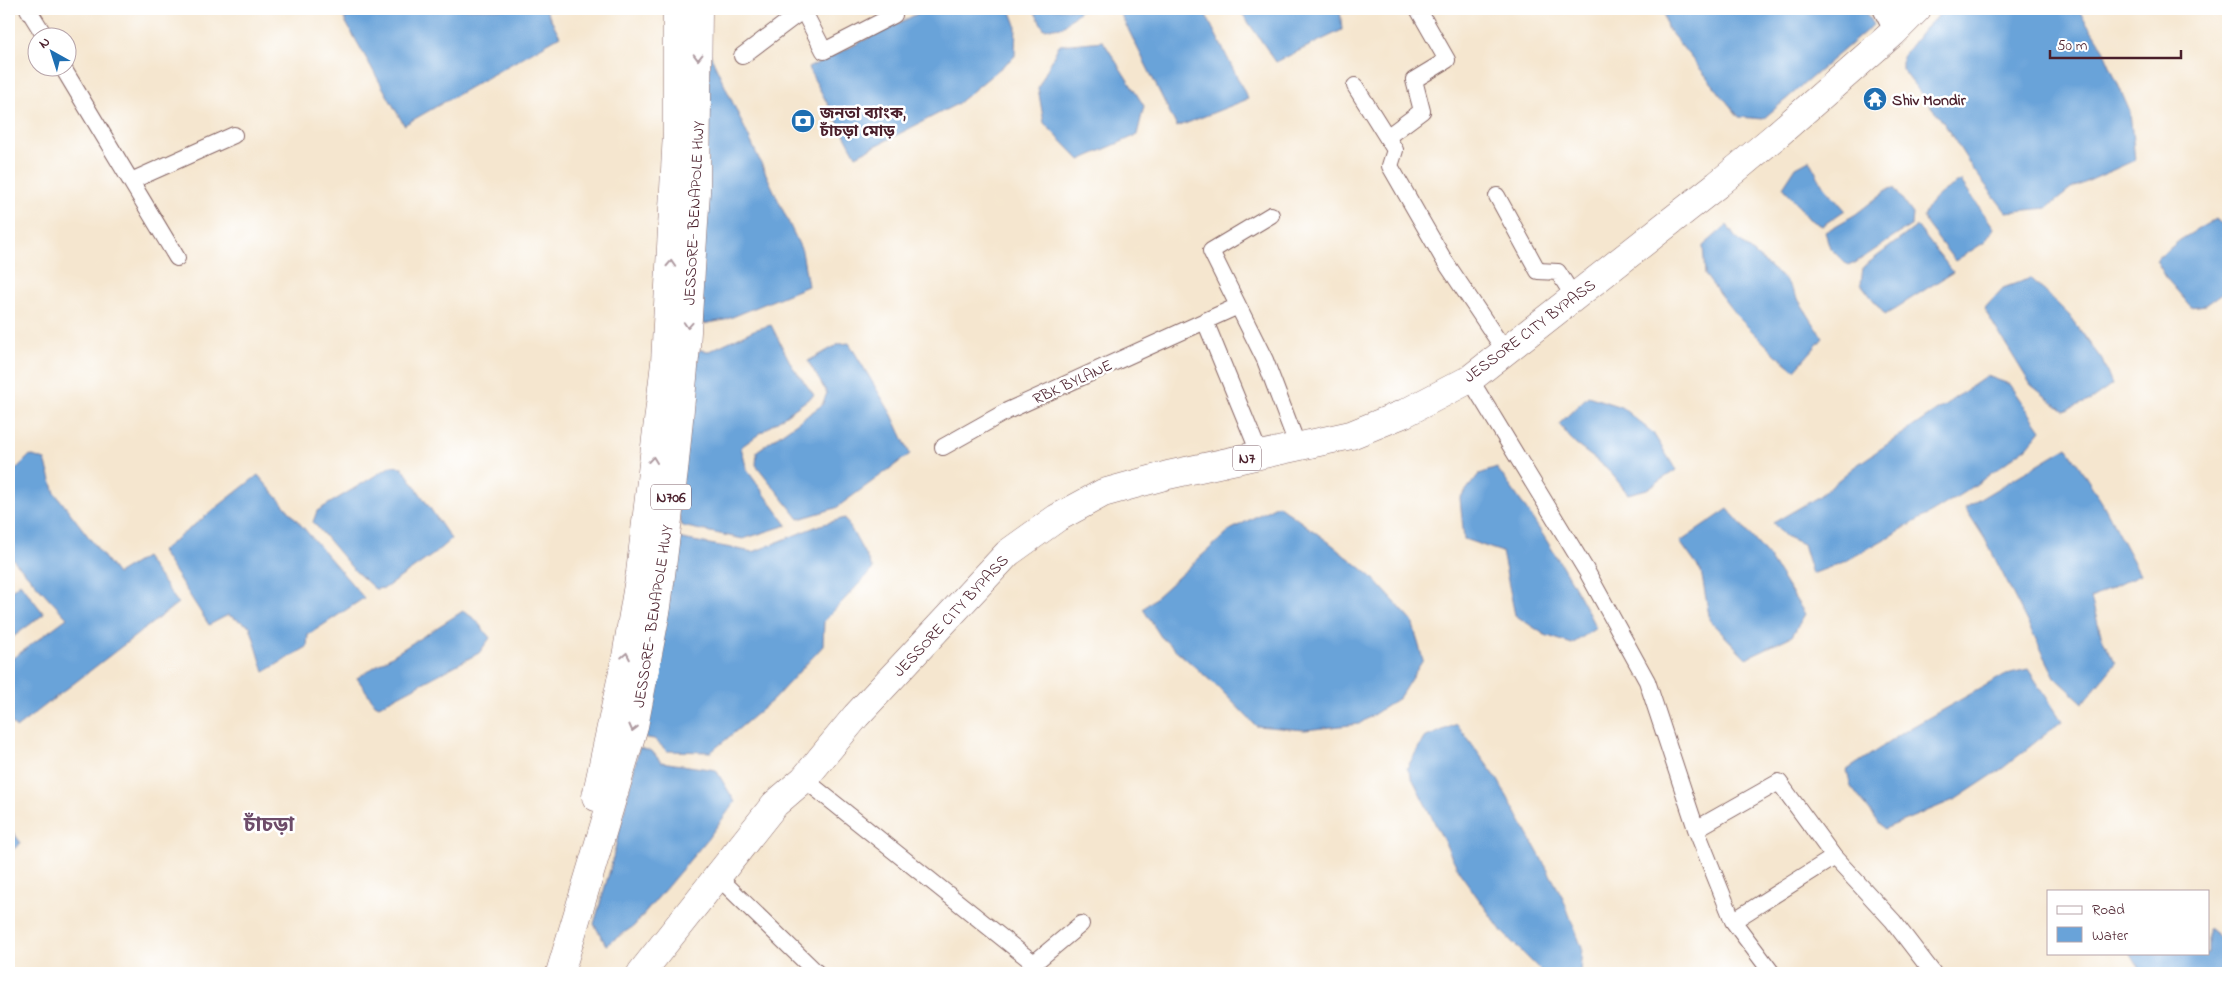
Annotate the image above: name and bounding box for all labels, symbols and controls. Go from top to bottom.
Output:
north arrow [28,28,78,78]
scale bar [2050,28,2181,60]
text: N [34,32,55,54]
text: 50 m [2057,35,2088,57]
one-way arrow [693,54,703,62]
temple icon: Shiv Mondir [1862,86,1888,112]
place label: Shiv Mondir [1892,89,1967,113]
place label: জনতা ব্যাংক, চাঁচড়া মোড় [819,102,906,144]
bank icon: জনতা ব্যাংক, চাঁচড়া মোড় [790,108,816,134]
street label: JESSORE- BENAPOLE HWY [678,120,712,306]
one-way arrow [666,259,677,267]
street label: JESSORE CITY BYPASS [1459,274,1601,389]
one-way arrow [682,321,693,329]
street label: RBK BYLANE [1029,354,1117,412]
road number: N7 [1233,446,1261,470]
one-way arrow [647,456,658,464]
road number: N706 [651,484,691,510]
street label: JESSORE- BENAPOLE HWY [628,523,680,709]
street label: JESSORE CITY BYPASS [888,550,1015,683]
one-way arrow [620,651,630,660]
one-way arrow [628,724,639,733]
district label: চাঁচড়া [243,811,295,841]
legend [2047,890,2210,954]
text: Road [2092,899,2125,921]
text: Water [2092,925,2128,947]

